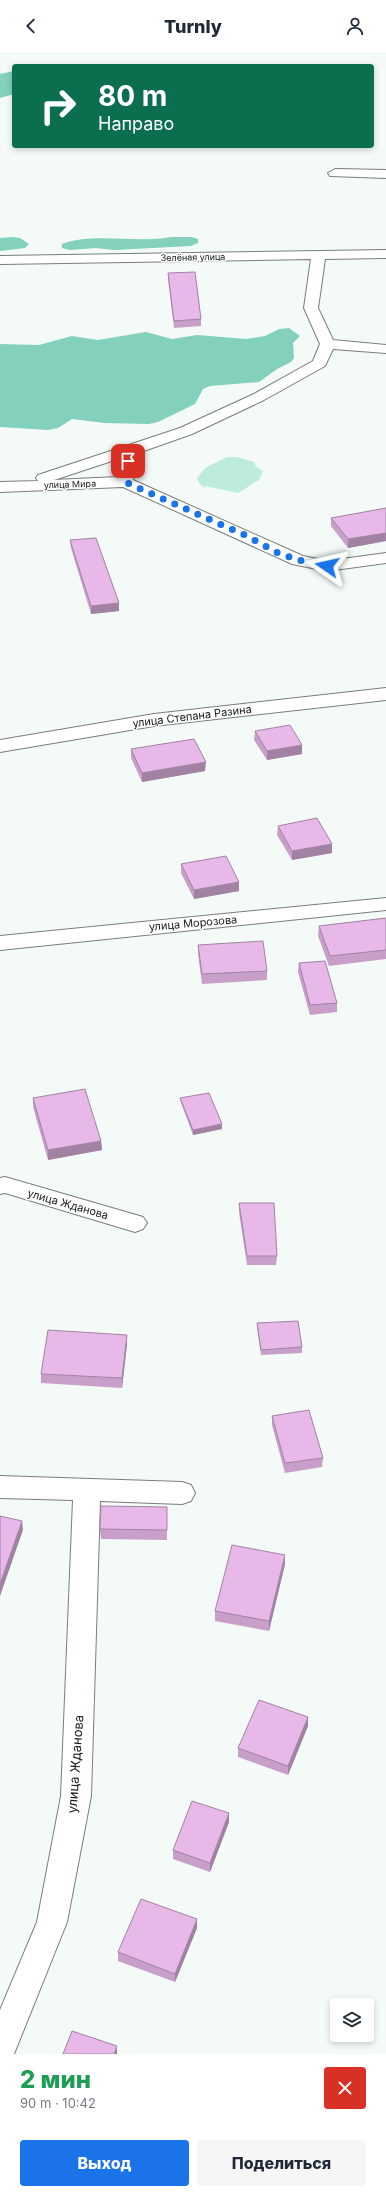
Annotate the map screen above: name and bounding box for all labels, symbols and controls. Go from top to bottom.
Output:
icon: back [20,15,42,37]
icon: person [344,15,366,37]
text: Turnly [164,16,222,37]
text: 80 m [98,79,167,113]
icon: right [32,80,84,132]
text: Направо [98,113,174,134]
street label: Зелёная улица [161,251,225,263]
pin [111,444,145,478]
icon: arrive [117,450,139,472]
street label: улица Мира [44,478,96,490]
position arrow [306,545,348,587]
street label: улица Степана Разина [132,702,252,730]
street label: улица Морозова [148,912,238,934]
street label: улица Жданова [26,1186,110,1222]
street label: улица Жданова [64,1714,86,1814]
map controls [330,1998,374,2042]
button: layers [330,1998,374,2042]
text: 2 мин [20,2065,91,2094]
button: close [324,2067,366,2109]
text: 90 m · 10:42 [20,2095,96,2111]
button: Выход [20,2140,189,2186]
button: Поделиться [197,2140,366,2186]

